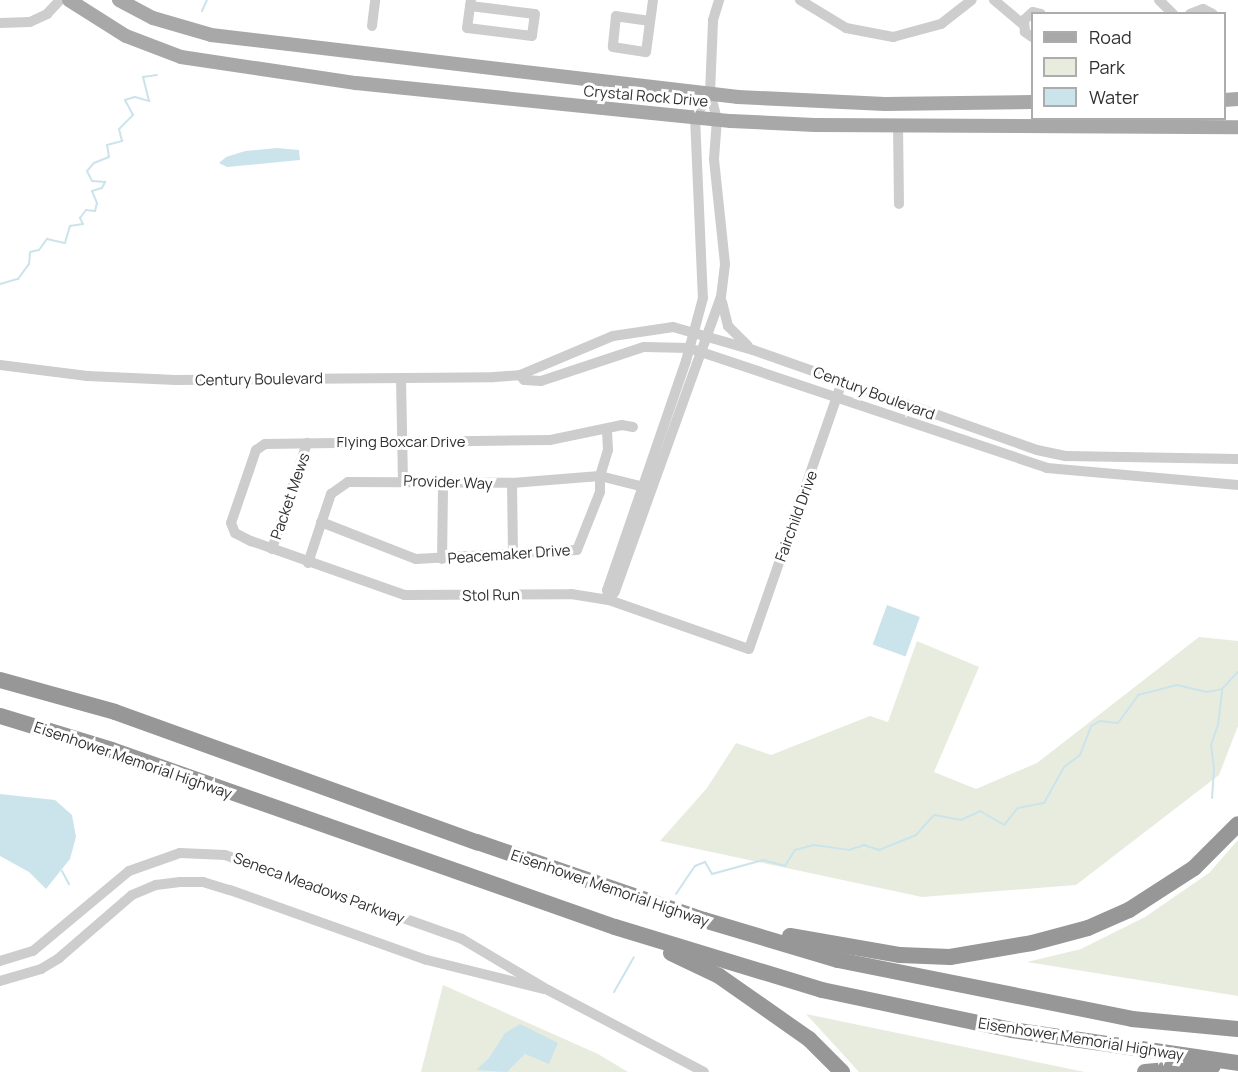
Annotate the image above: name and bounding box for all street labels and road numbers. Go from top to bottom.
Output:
street label: Crystal Rock Drive [583,82,709,110]
street label: Century Boulevard [811,363,937,423]
street label: Century Boulevard [195,369,323,389]
street label: Flying Boxcar Drive [337,433,465,451]
street label: Packet Mews [267,450,313,542]
street label: Fairchild Drive [771,468,821,564]
street label: Provider Way [403,471,493,493]
street label: Peacemaker Drive [447,541,571,567]
street label: Stol Run [462,585,520,605]
street label: Eisenhower Memorial Highway [32,718,234,802]
street label: Eisenhower Memorial Highway [509,846,711,930]
street label: Seneca Meadows Parkway [231,849,407,927]
street label: Eisenhower Memorial Highway [977,1014,1185,1064]

